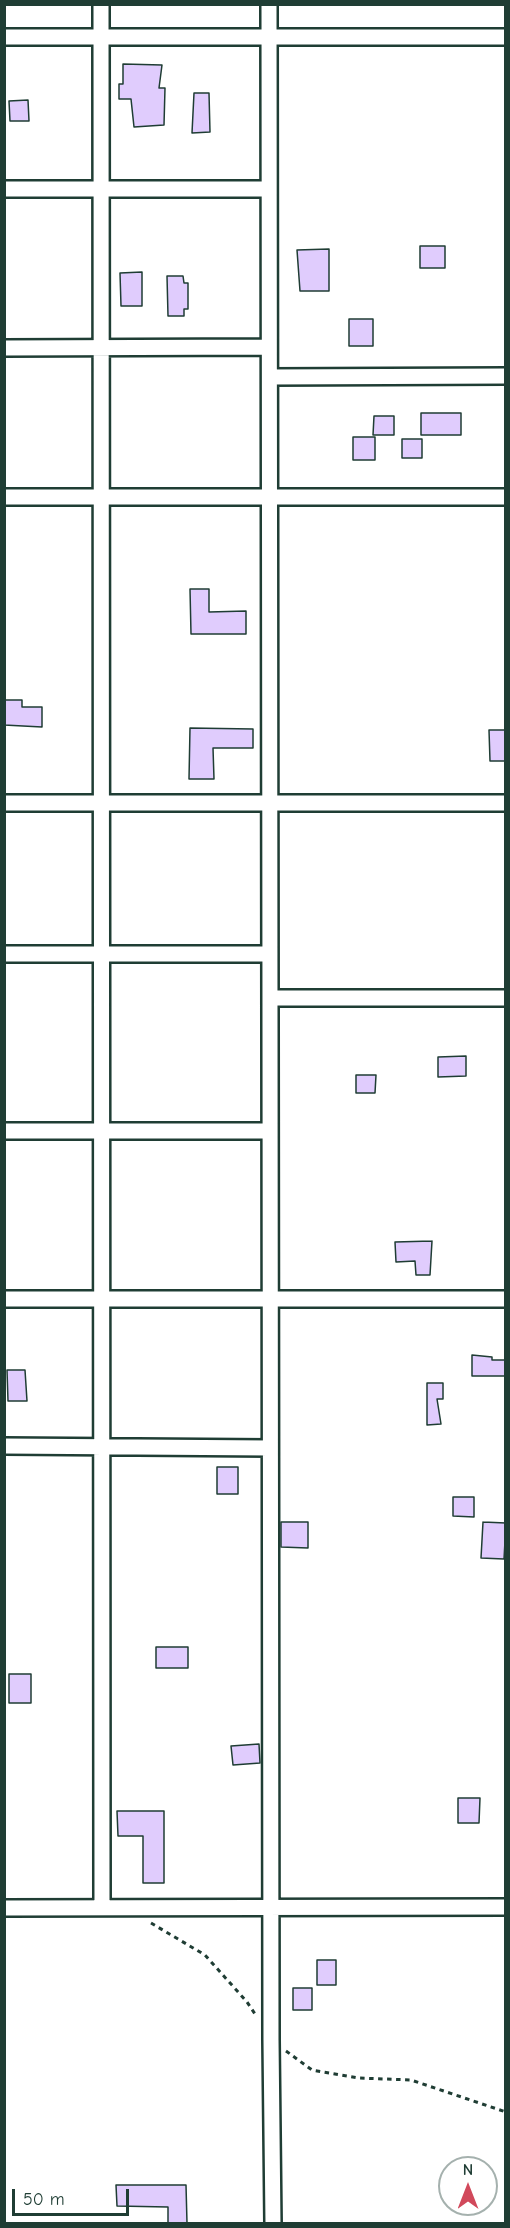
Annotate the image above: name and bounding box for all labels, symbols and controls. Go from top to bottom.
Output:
north arrow [438,2156,498,2216]
text: N [463,2161,473,2179]
scale bar [15,2177,132,2215]
text: 50 m [23,2189,65,2210]

